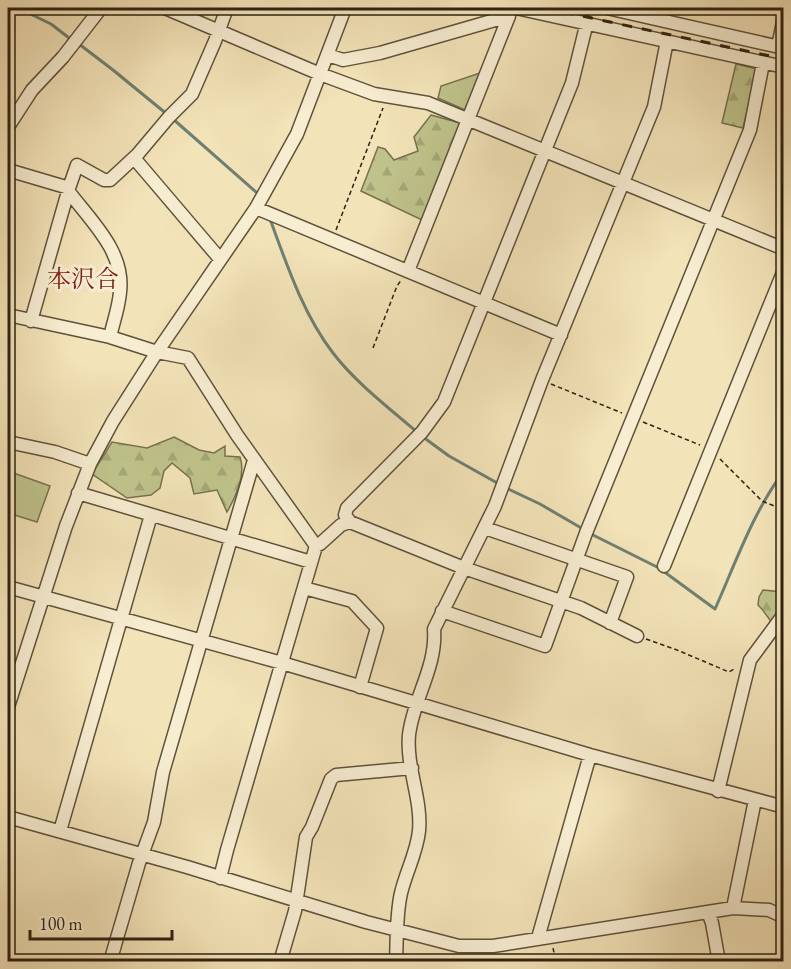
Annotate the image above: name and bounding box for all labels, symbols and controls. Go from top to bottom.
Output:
district label: 本沢合 [47,263,119,294]
scale bar [30,903,172,941]
text: 100 m [39,912,83,935]

